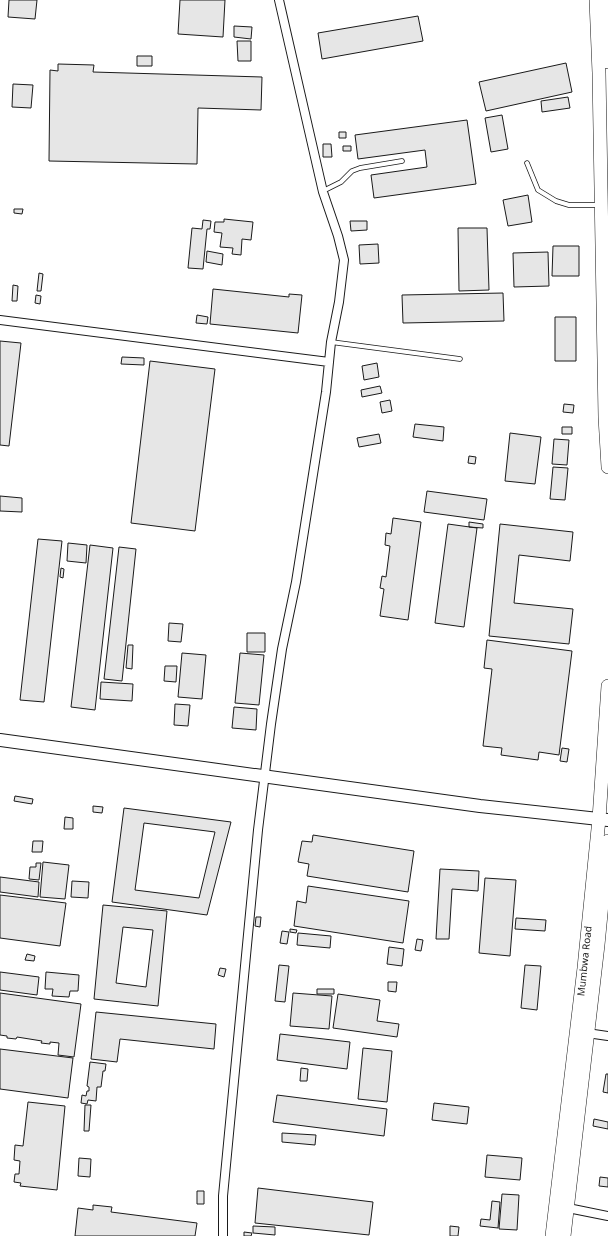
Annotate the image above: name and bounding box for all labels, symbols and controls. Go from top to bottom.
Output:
street label: Mumbwa Road [573,925,595,997]

